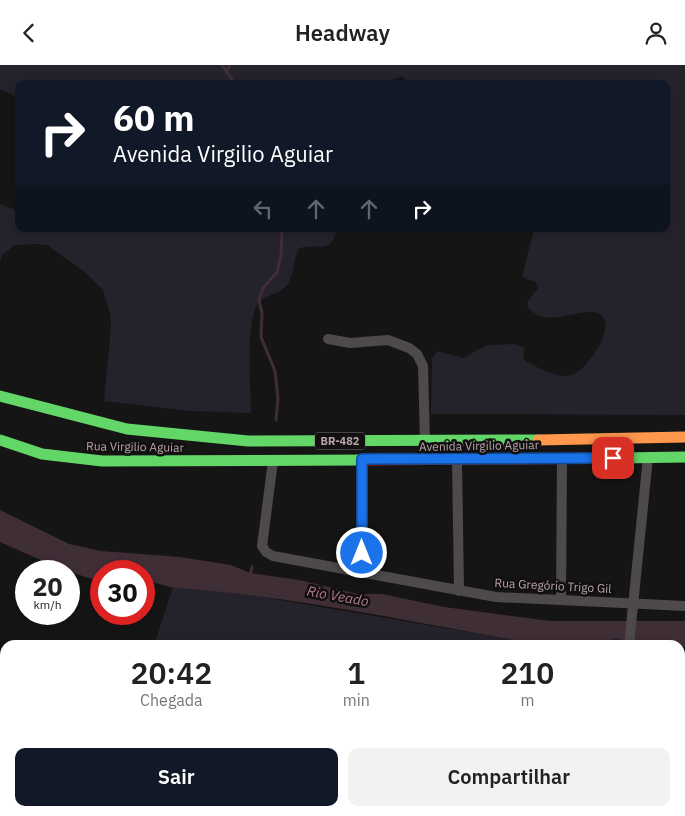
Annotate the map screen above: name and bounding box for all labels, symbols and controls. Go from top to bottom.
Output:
text: Headway [295,18,390,47]
icon: back [15,19,43,47]
icon: person [642,19,670,47]
text: 60 m [113,95,195,141]
icon: right [30,100,95,165]
text: Avenida Virgilio Aguiar [113,139,333,168]
icon: left [249,195,277,223]
icon: ahead [302,195,330,223]
icon: ahead [355,195,383,223]
icon: right [408,195,436,223]
road number: BR-482 [315,433,365,449]
street label: Avenida Virgilio Aguiar [419,437,540,454]
pin [592,437,634,479]
street label: Rua Virgilio Aguiar [86,438,185,455]
icon: arrive [599,444,627,472]
position arrow [335,526,387,578]
speed limit sign: 30 [90,560,155,625]
text: 20 [32,570,63,603]
street label: Rua Gregório Trigo Gil [494,575,612,596]
water label: Rio Veado [306,582,371,610]
text: km/h [33,597,62,612]
text: 20:42 [131,653,212,692]
text: 1 [347,653,365,692]
text: 210 [500,653,554,692]
text: Chegada [140,690,203,710]
text: min [343,690,370,710]
text: m [520,690,534,710]
button: Sair [15,748,338,806]
button: Compartilhar [348,748,670,806]

